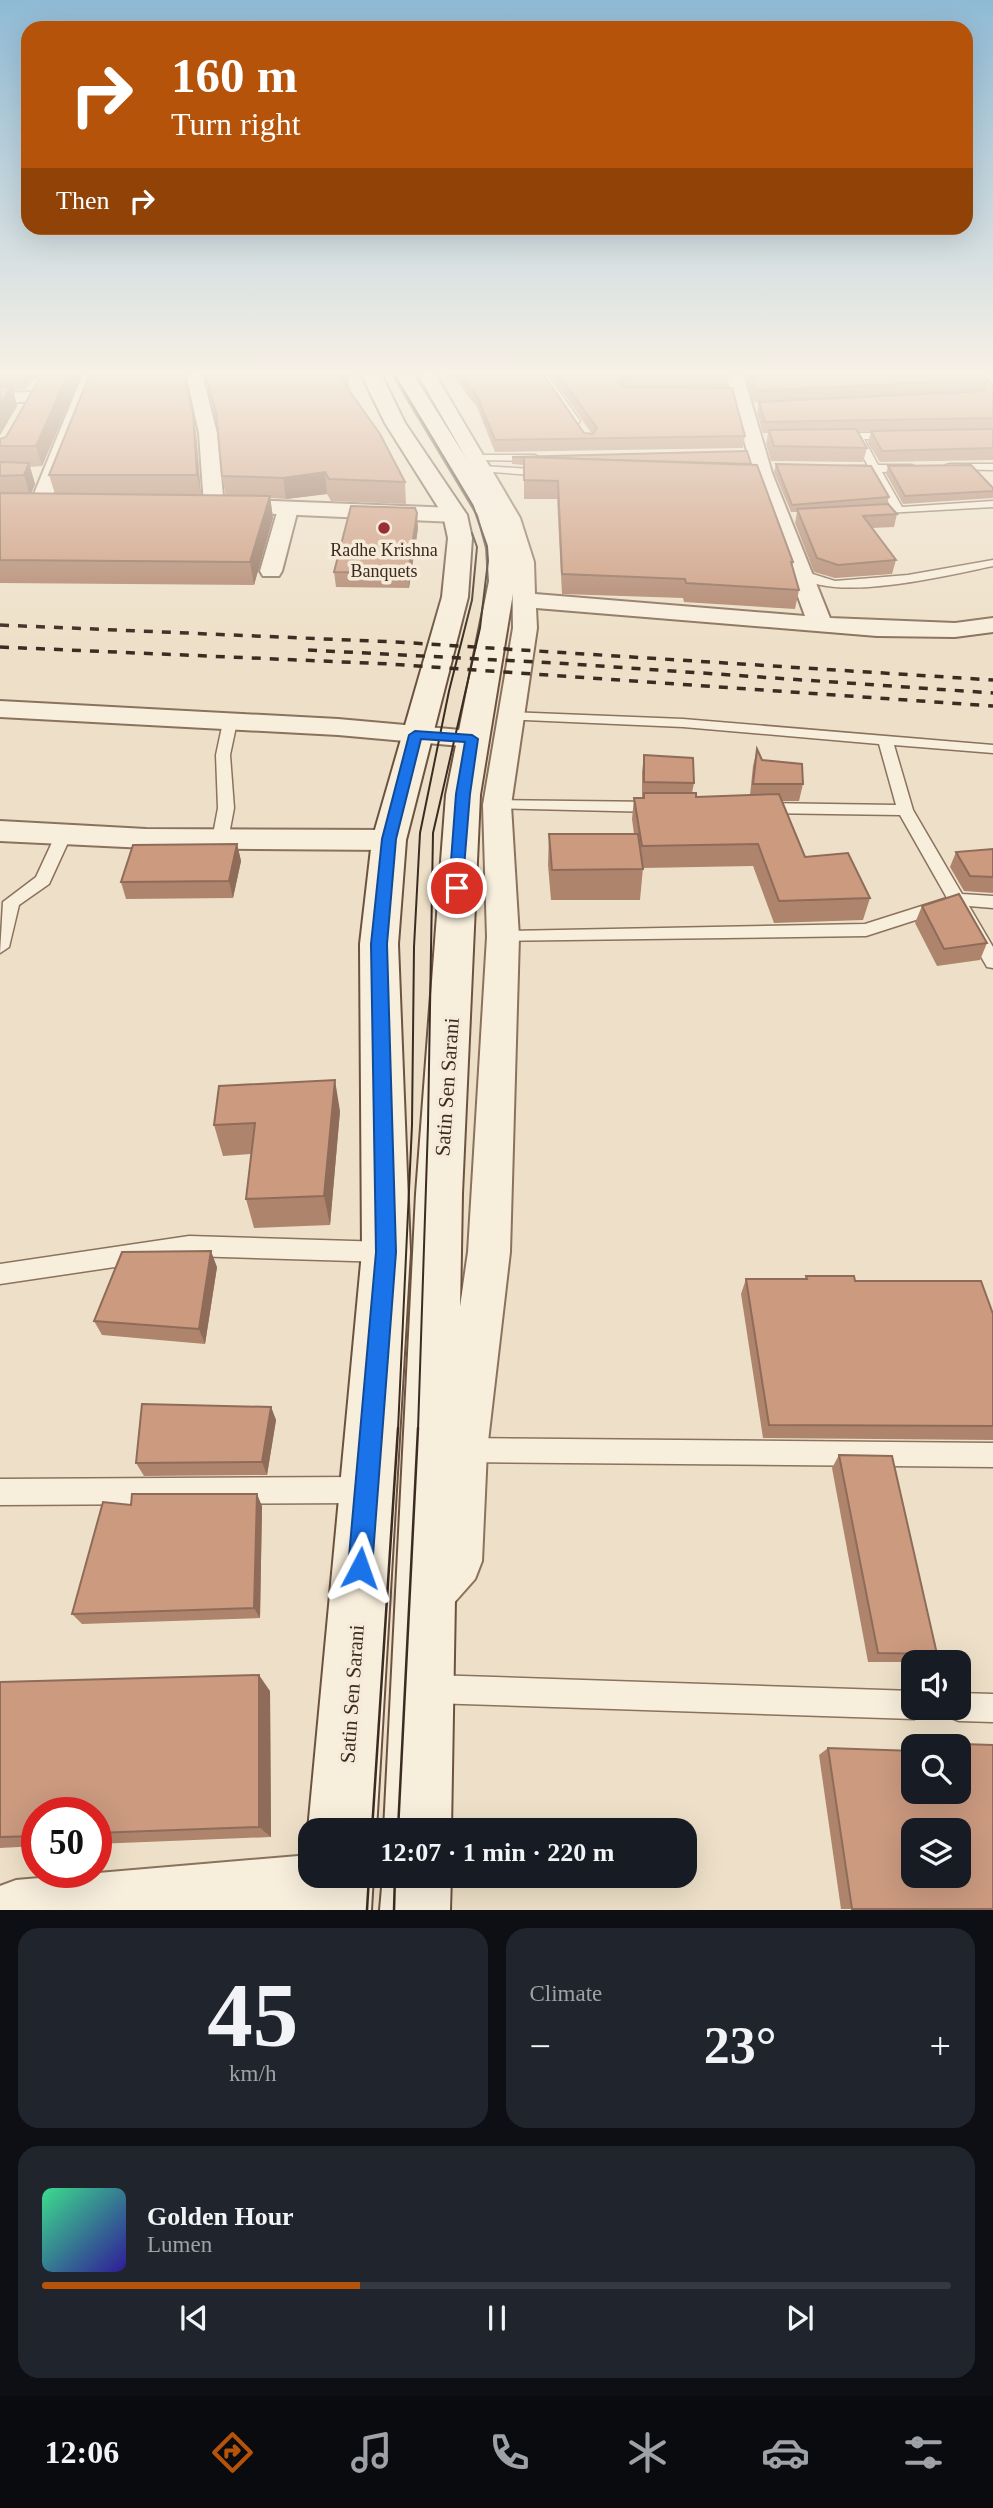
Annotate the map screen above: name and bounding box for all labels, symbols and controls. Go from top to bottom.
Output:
text: 160 m [171,48,298,103]
icon: right [56,49,147,140]
text: Turn right [171,106,301,142]
icon: right [123,182,161,220]
text: Then [56,186,109,215]
marker: Radhe Krishna Banquets [376,520,392,536]
place label: Radhe Krishna Banquets [330,540,438,581]
pin [427,858,487,918]
icon: arrive [438,869,476,907]
street label: Satin Sen Sarani [430,1017,464,1157]
position arrow [323,1531,397,1605]
street label: Satin Sen Sarani [335,1624,369,1764]
map controls [901,1650,971,1888]
button: sound [901,1650,971,1720]
button: search [901,1734,971,1804]
speed limit sign: 50 [21,1797,112,1888]
button: layers [901,1818,971,1888]
text: 12:07 · 1 min · 220 m [381,1838,615,1867]
text: 45 [207,1965,298,2066]
text: Climate [530,1981,602,2006]
text: 23° [704,2017,777,2074]
text: − [530,2025,551,2067]
text: + [930,2025,951,2067]
text: km/h [229,2061,276,2086]
text: Golden Hour [147,2202,294,2231]
text: Lumen [147,2232,212,2257]
icon: previous [175,2299,213,2337]
icon: pause [478,2299,516,2337]
icon: next [781,2299,819,2337]
icon: directions [208,2428,257,2477]
icon: music [347,2428,396,2477]
icon: phone [485,2428,534,2477]
icon: climate [623,2428,672,2477]
icon: car [761,2428,810,2477]
icon: filters [899,2428,948,2477]
text: 12:06 [45,2434,119,2470]

